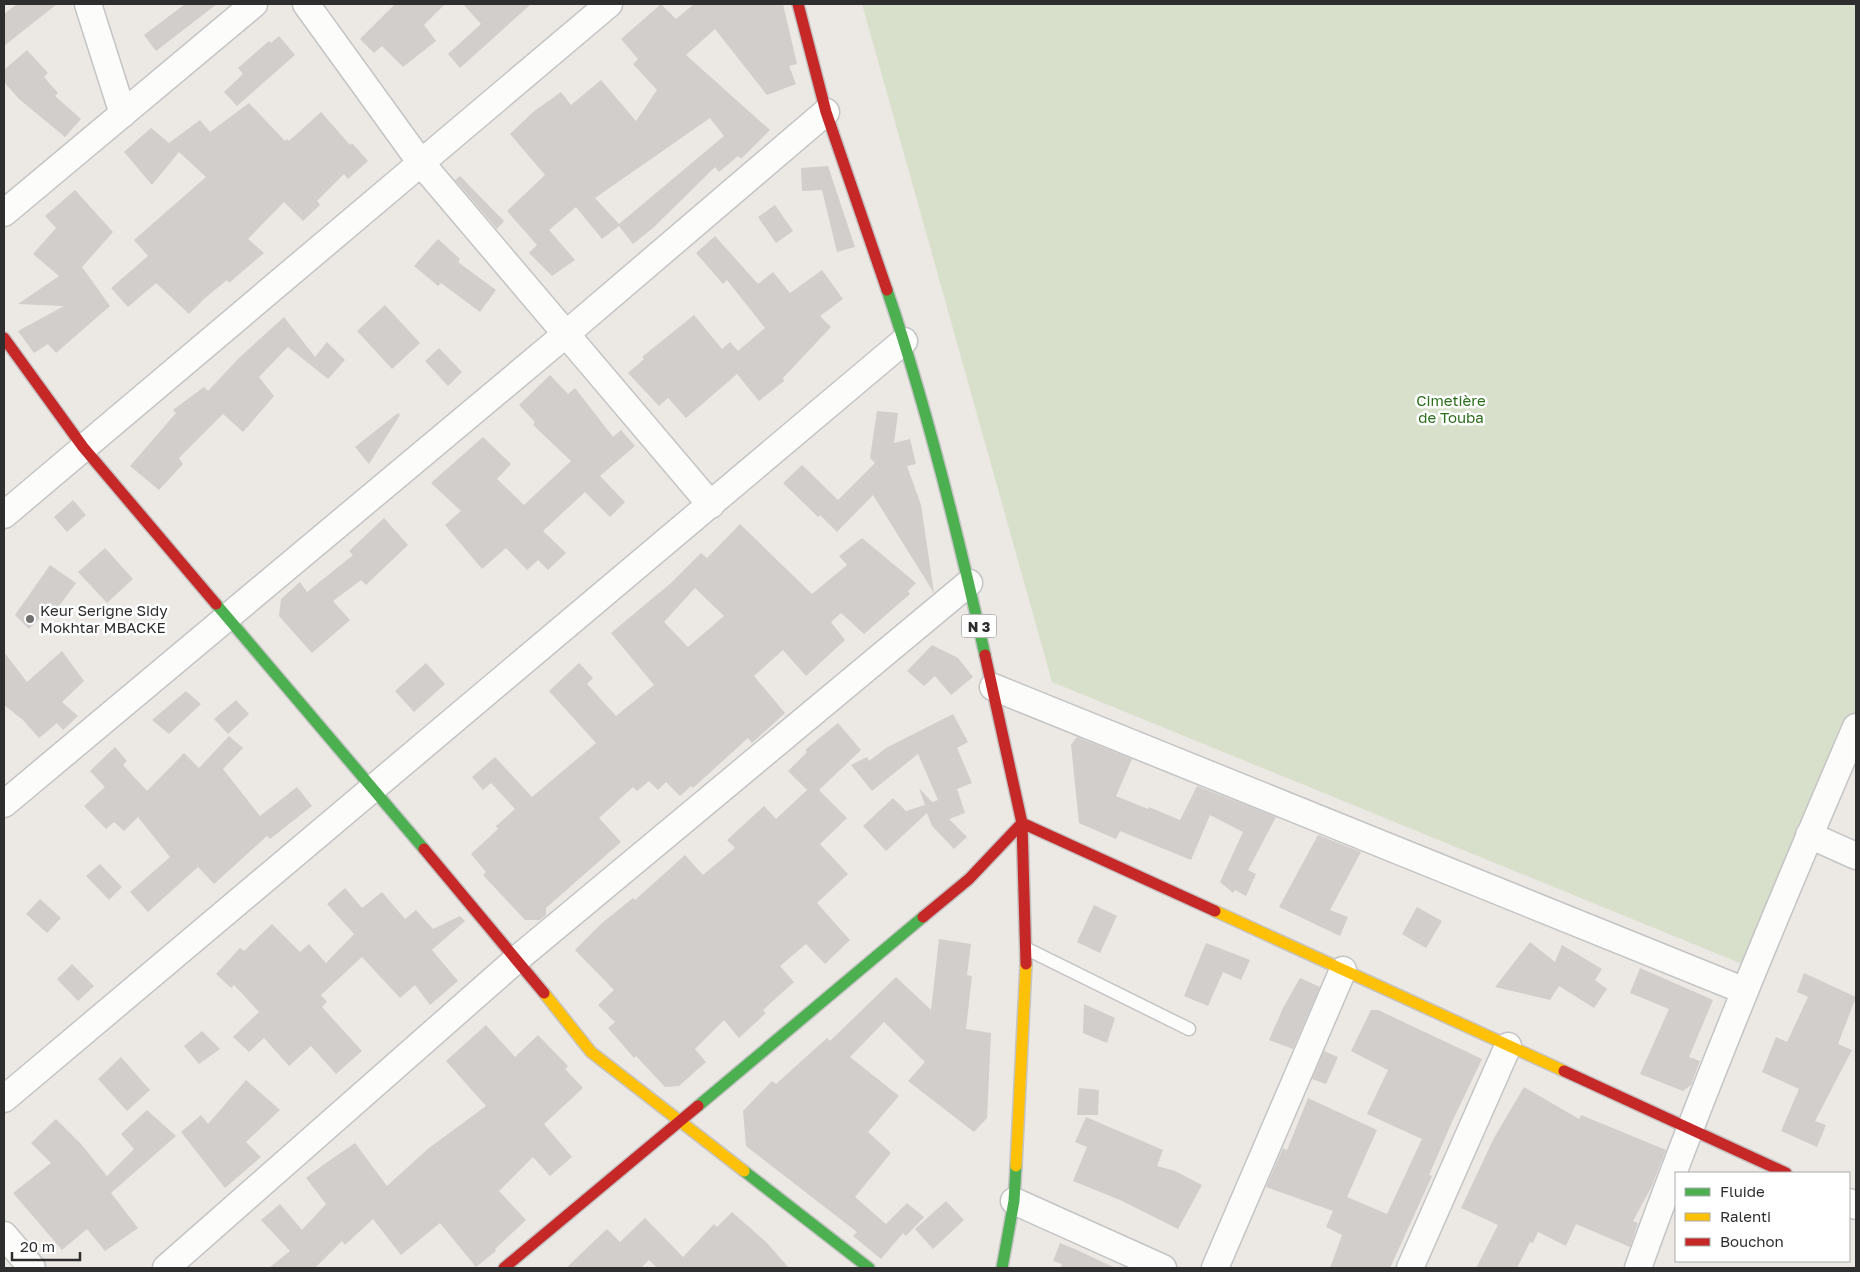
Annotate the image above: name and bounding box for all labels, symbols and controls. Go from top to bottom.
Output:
park label: Cimetière de Touba [1416,391,1486,426]
place label: Keur Serigne Sidy Mokhtar MBACKE [40,601,168,636]
marker: Keur Serigne Sidy Mokhtar MBACKE [24,613,36,625]
road number: N 3 [962,614,996,638]
legend [1675,1172,1850,1262]
text: Fluide [1720,1182,1765,1200]
text: Ralenti [1720,1207,1771,1225]
scale bar [12,1230,80,1262]
text: Bouchon [1720,1232,1784,1250]
text: 20 m [20,1237,55,1255]

